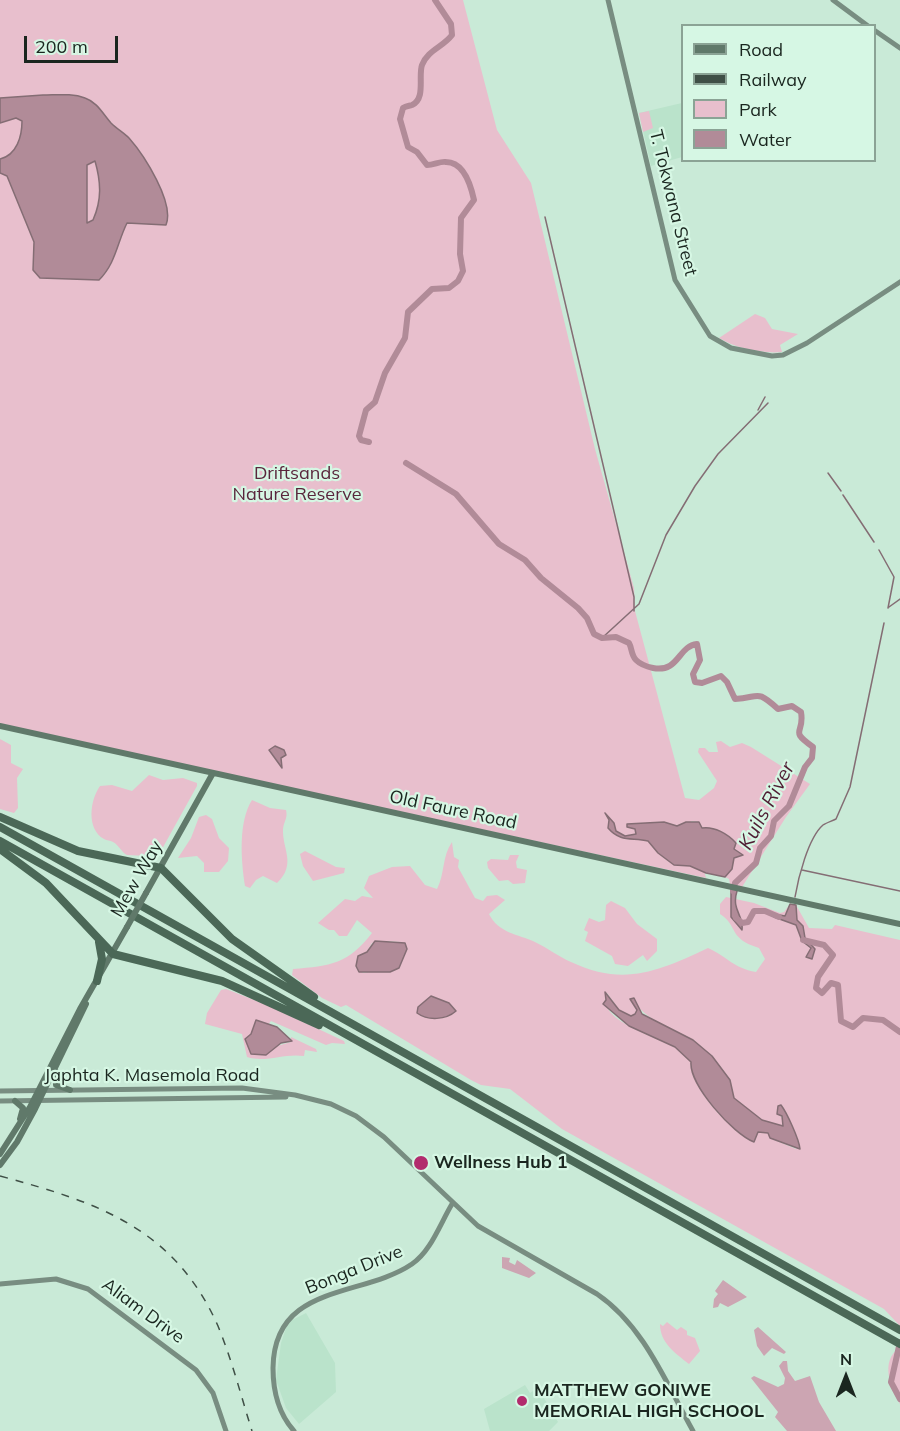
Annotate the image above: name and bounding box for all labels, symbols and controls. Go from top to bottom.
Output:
scale bar [27,24,122,62]
legend [681,24,876,162]
text: 200 m [35,35,88,58]
text: Road [739,38,783,61]
text: Railway [739,68,807,91]
text: Park [739,98,777,121]
street label: T. Tokwana Street [644,128,702,278]
text: Water [739,128,791,151]
park label: Driftsands Nature Reserve [233,463,361,506]
water label: Kuils River [734,758,800,854]
street label: Old Faure Road [387,786,519,834]
street label: Mew Way [106,837,168,921]
street label: Japhta K. Masemola Road [44,1065,260,1087]
place label: Wellness Hub 1 [434,1152,568,1174]
marker: Wellness Hub 1 [412,1154,430,1172]
street label: Bonga Drive [302,1241,406,1299]
street label: Aliam Drive [98,1274,188,1348]
north arrow [816,1347,876,1407]
text: N [840,1349,852,1369]
place label: MATTHEW GONIWE MEMORIAL HIGH SCHOOL [534,1380,764,1422]
marker: MATTHEW GONIWE MEMORIAL HIGH SCHOOL [515,1394,529,1408]

